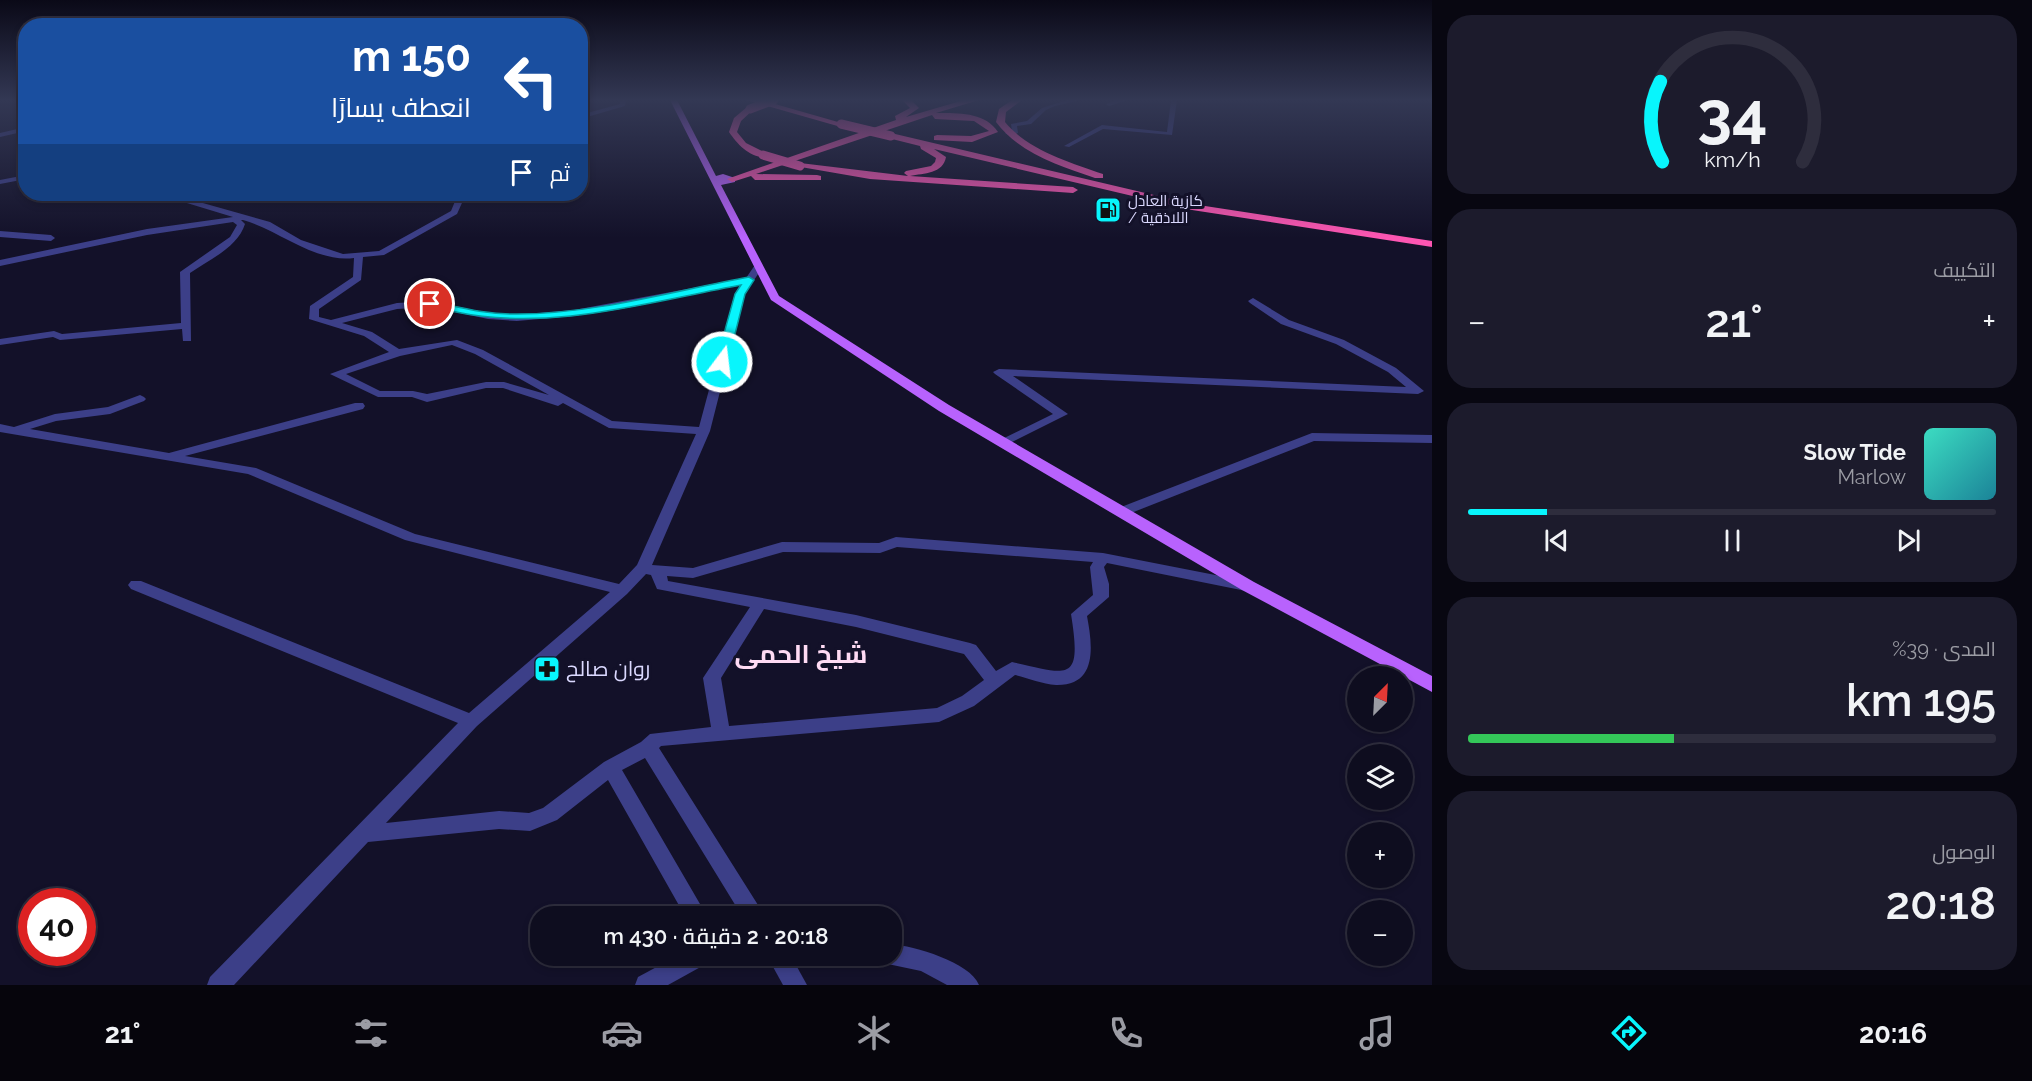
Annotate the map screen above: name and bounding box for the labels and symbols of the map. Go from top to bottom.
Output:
place label: كازية العادل / اللاذقية [1128,192,1203,227]
fuel station icon: كازية العادل / اللاذقية [1093,195,1123,225]
pin [404,278,455,329]
position arrow [690,330,754,394]
district label: شيخ الحمى [735,639,867,671]
pharmacy icon: روان صالح [532,654,562,684]
place label: روان صالح [566,656,650,683]
north arrow [1347,666,1413,732]
speed limit sign: 40 [18,888,96,966]

